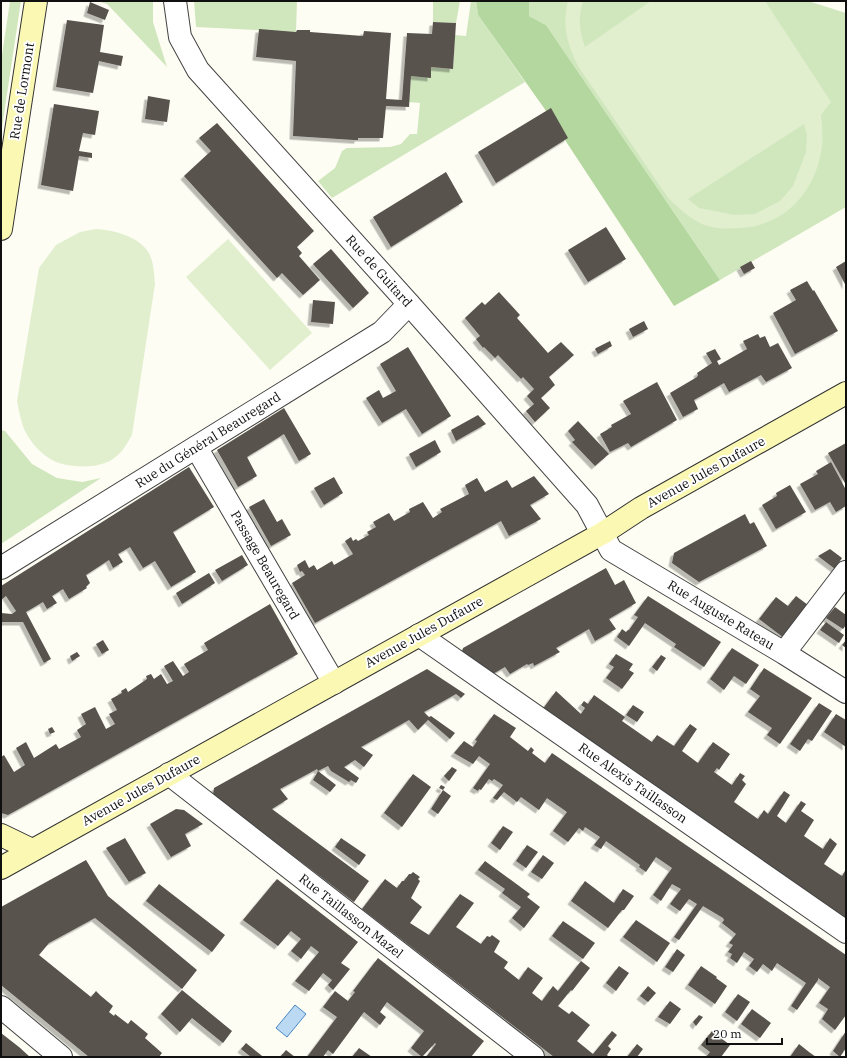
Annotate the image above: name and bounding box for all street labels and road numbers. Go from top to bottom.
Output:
street label: Rue de Lormont [6,41,38,141]
street label: Rue de Guitard [342,231,416,311]
street label: Rue du Général Beauregard [132,388,284,492]
street label: Avenue Jules Dufaure [644,432,768,512]
street label: Passage Beauregard [227,507,303,623]
street label: Rue Auguste Rateau [664,576,778,654]
street label: Avenue Jules Dufaure [362,592,486,672]
street label: Rue Alexis Taillasson [575,739,691,827]
street label: Avenue Jules Dufaure [79,750,203,830]
street label: Rue Taillasson Mazel [295,870,407,962]

